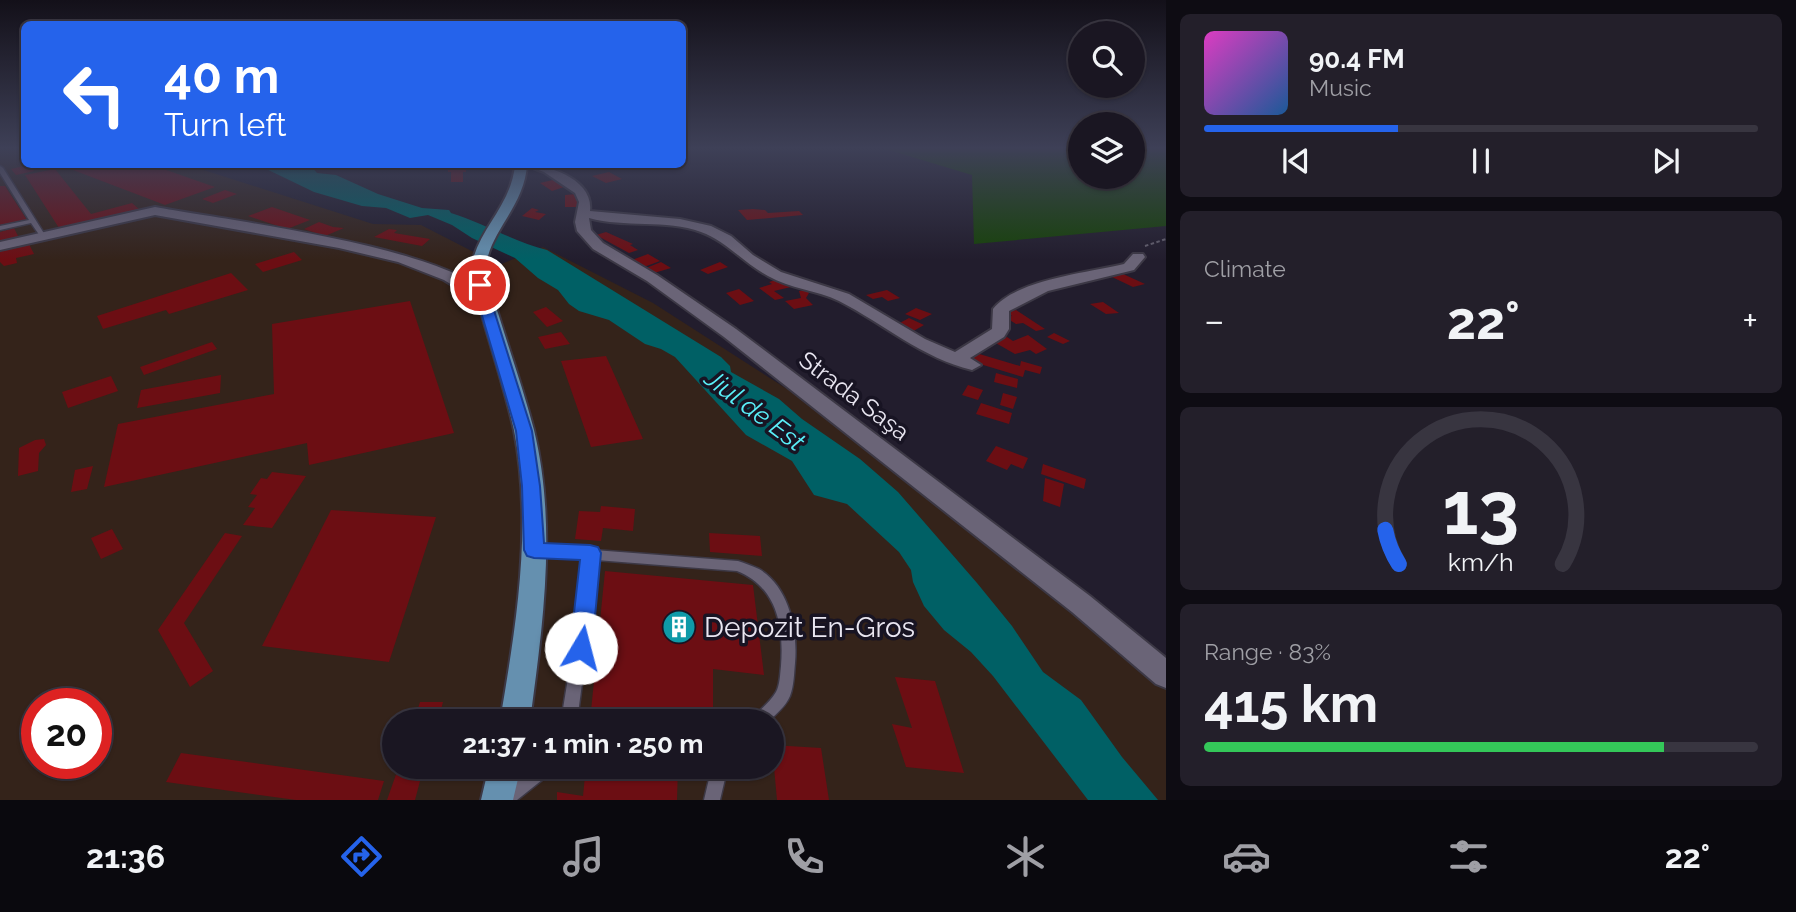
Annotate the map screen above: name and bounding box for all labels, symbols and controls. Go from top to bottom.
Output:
map controls [1068,21,1145,189]
button: search [1068,21,1145,98]
text: 90.4 FM [1309,44,1405,74]
text: 40 m [164,47,279,104]
icon: left [49,49,140,140]
text: Music [1309,74,1372,101]
text: Turn left [164,106,286,143]
button: layers [1068,112,1145,189]
icon: previous [1277,142,1315,180]
icon: pause [1462,142,1500,180]
icon: next [1647,142,1685,180]
pin [450,255,510,315]
text: Climate [1204,255,1286,282]
icon: arrive [461,266,499,304]
text: 22° [1447,290,1520,351]
text: − [1204,298,1224,343]
text: + [1742,298,1758,343]
street label: Strada Saşa [794,345,915,446]
water label: Jiul de Est [699,362,811,457]
text: 13 [1443,467,1519,552]
text: km/h [1448,547,1514,577]
building icon: Depozit En-Gros [660,608,698,646]
position arrow [544,611,618,685]
place label: Depozit En-Gros [704,611,915,644]
text: Range · 83% [1204,638,1331,665]
text: 415 km [1204,673,1378,734]
speed limit sign: 20 [21,688,112,779]
text: 21:37 · 1 min · 250 m [463,729,703,759]
icon: directions [337,832,386,881]
icon: music [559,832,608,881]
icon: phone [780,832,829,881]
icon: climate [1001,832,1050,881]
icon: car [1222,832,1271,881]
icon: filters [1444,832,1493,881]
text: 21:36 [86,838,165,875]
text: 22° [1665,838,1710,875]

